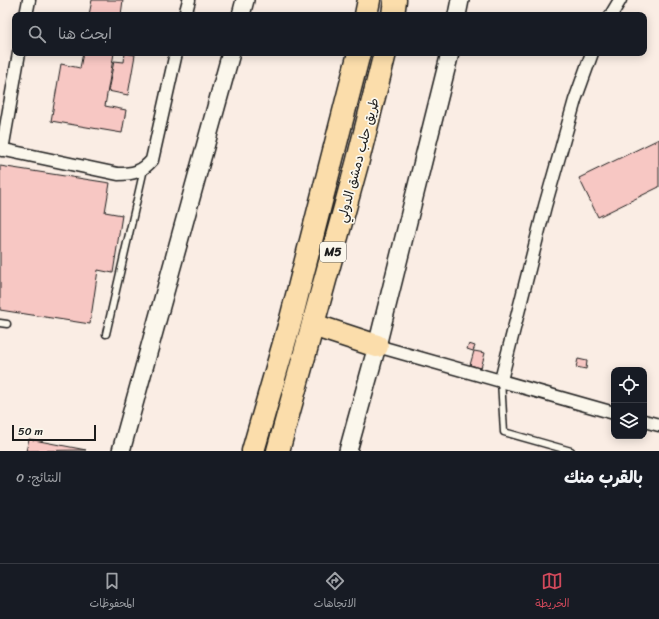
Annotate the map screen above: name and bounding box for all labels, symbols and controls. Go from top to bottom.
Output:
search box [12,12,647,56]
text: ابحث هنا [58,21,112,47]
icon: search [26,23,48,45]
street label: طريق حلب دمشق الدولي [330,95,386,225]
road number: M5 [320,242,346,262]
map controls [611,367,647,439]
button: locate [611,367,647,403]
button: layers [611,403,647,439]
text: 50 m [18,422,43,441]
scale bar [12,423,96,442]
text: بالقرب منك [564,462,643,492]
text: النتائج: 0 [16,466,62,489]
tab: المحفوظات [90,570,135,613]
tab: الاتجاهات [314,570,356,613]
tab: الخريطة [535,570,570,613]

